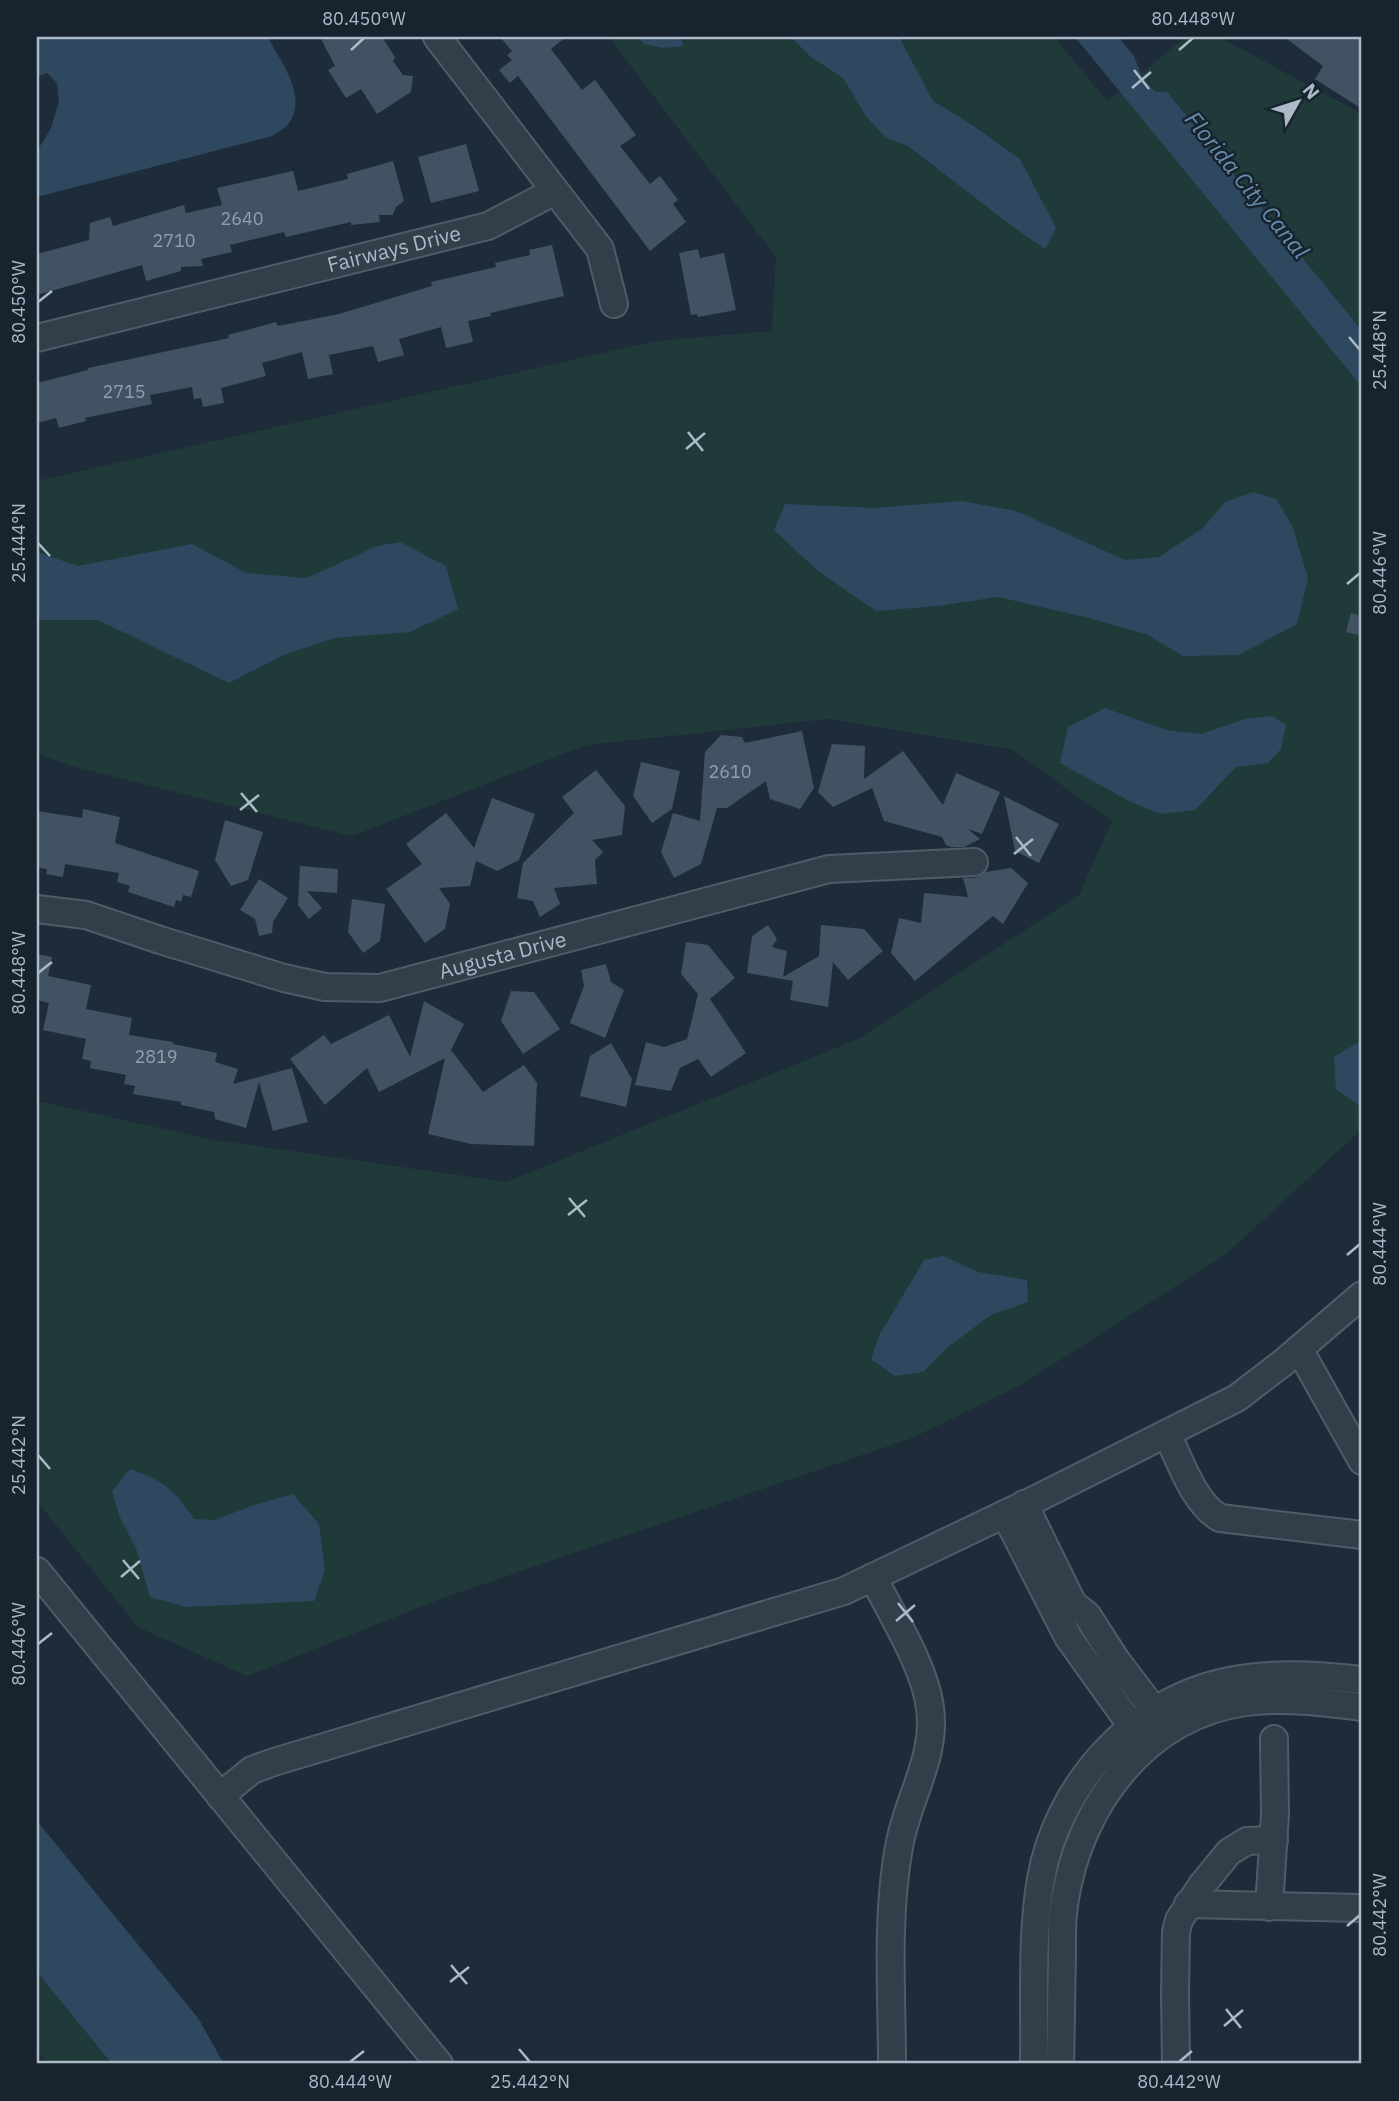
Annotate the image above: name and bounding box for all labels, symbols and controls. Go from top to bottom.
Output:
text: 80.450°W [322,7,406,30]
text: 80.448°W [1151,7,1235,30]
north arrow [1262,66,1332,136]
text: N [1298,78,1325,104]
water label: Florida City Canal [1179,105,1317,265]
house number: 2640 [220,207,264,230]
street label: Fairways Drive [324,218,464,278]
house number: 2710 [152,229,196,252]
text: 80.450°W [7,260,30,344]
text: 25.448°N [1368,310,1391,390]
house number: 2715 [102,380,146,403]
text: 25.444°N [7,503,30,583]
text: 80.446°W [1368,531,1391,615]
house number: 2610 [708,760,752,783]
street label: Augusta Drive [436,924,569,985]
text: 80.448°W [7,931,30,1015]
house number: 2819 [134,1045,178,1068]
text: 80.444°W [1368,1202,1391,1286]
text: 25.442°N [7,1415,30,1495]
text: 80.446°W [7,1602,30,1686]
text: 80.442°W [1368,1873,1391,1957]
text: 80.444°W [308,2070,392,2093]
text: 25.442°N [490,2070,570,2093]
text: 80.442°W [1137,2070,1221,2093]

